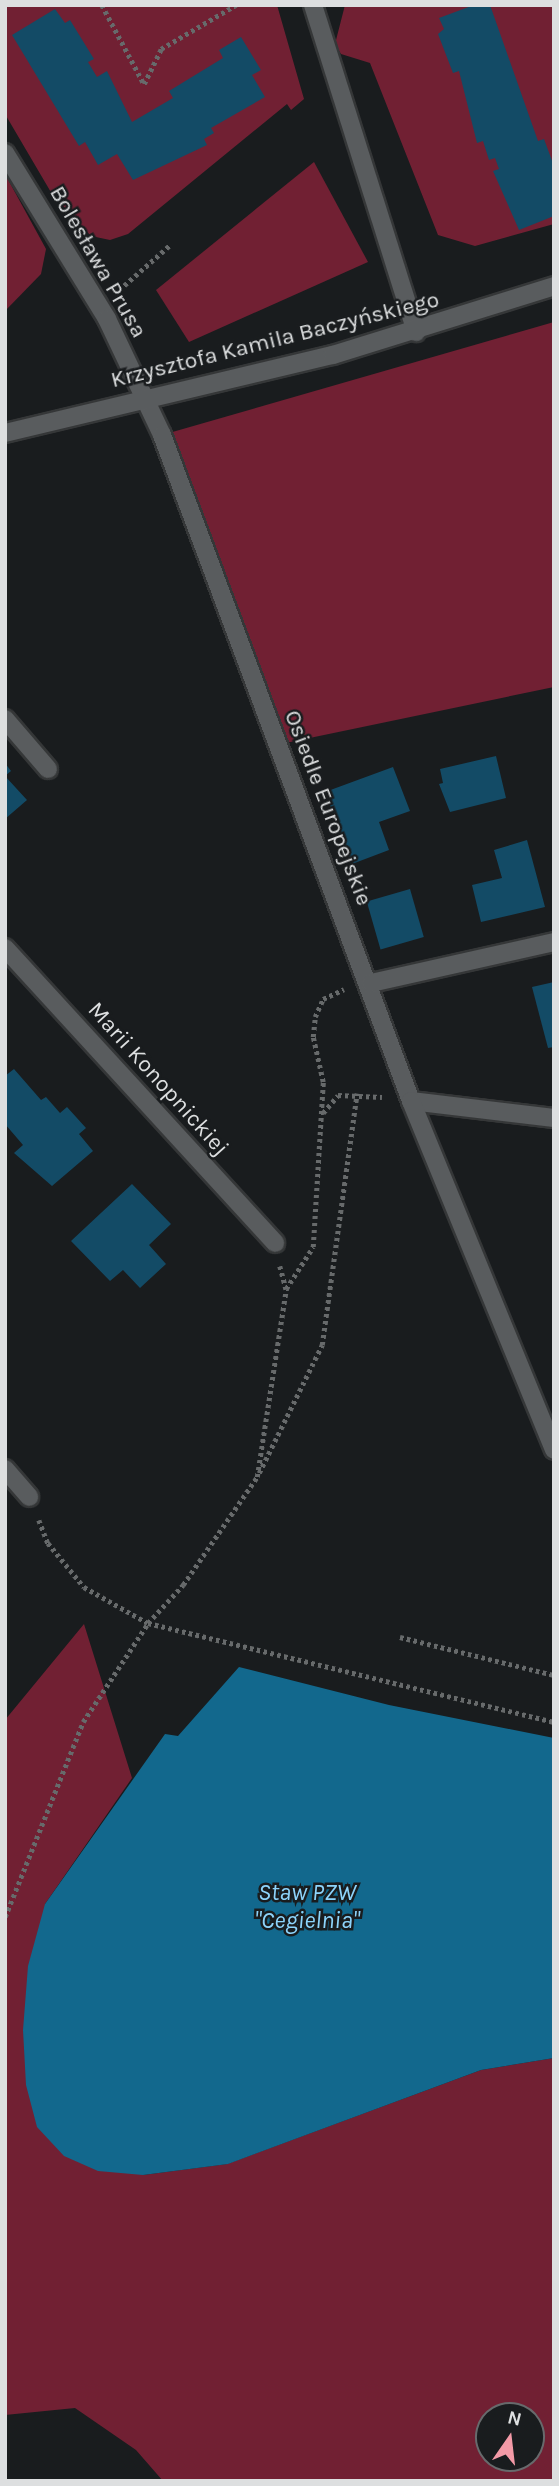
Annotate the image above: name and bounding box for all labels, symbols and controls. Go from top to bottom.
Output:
street label: Bolesława Prusa [43,181,153,343]
street label: Krzysztofa Kamila Baczyńskiego [108,286,442,394]
street label: Osiedle Europejskie [278,706,378,910]
street label: Marii Konopnickiej [82,996,234,1162]
water label: Staw PZW "Cegielnia" [255,1879,359,1935]
north arrow [475,2402,545,2472]
text: N [505,2406,524,2431]

